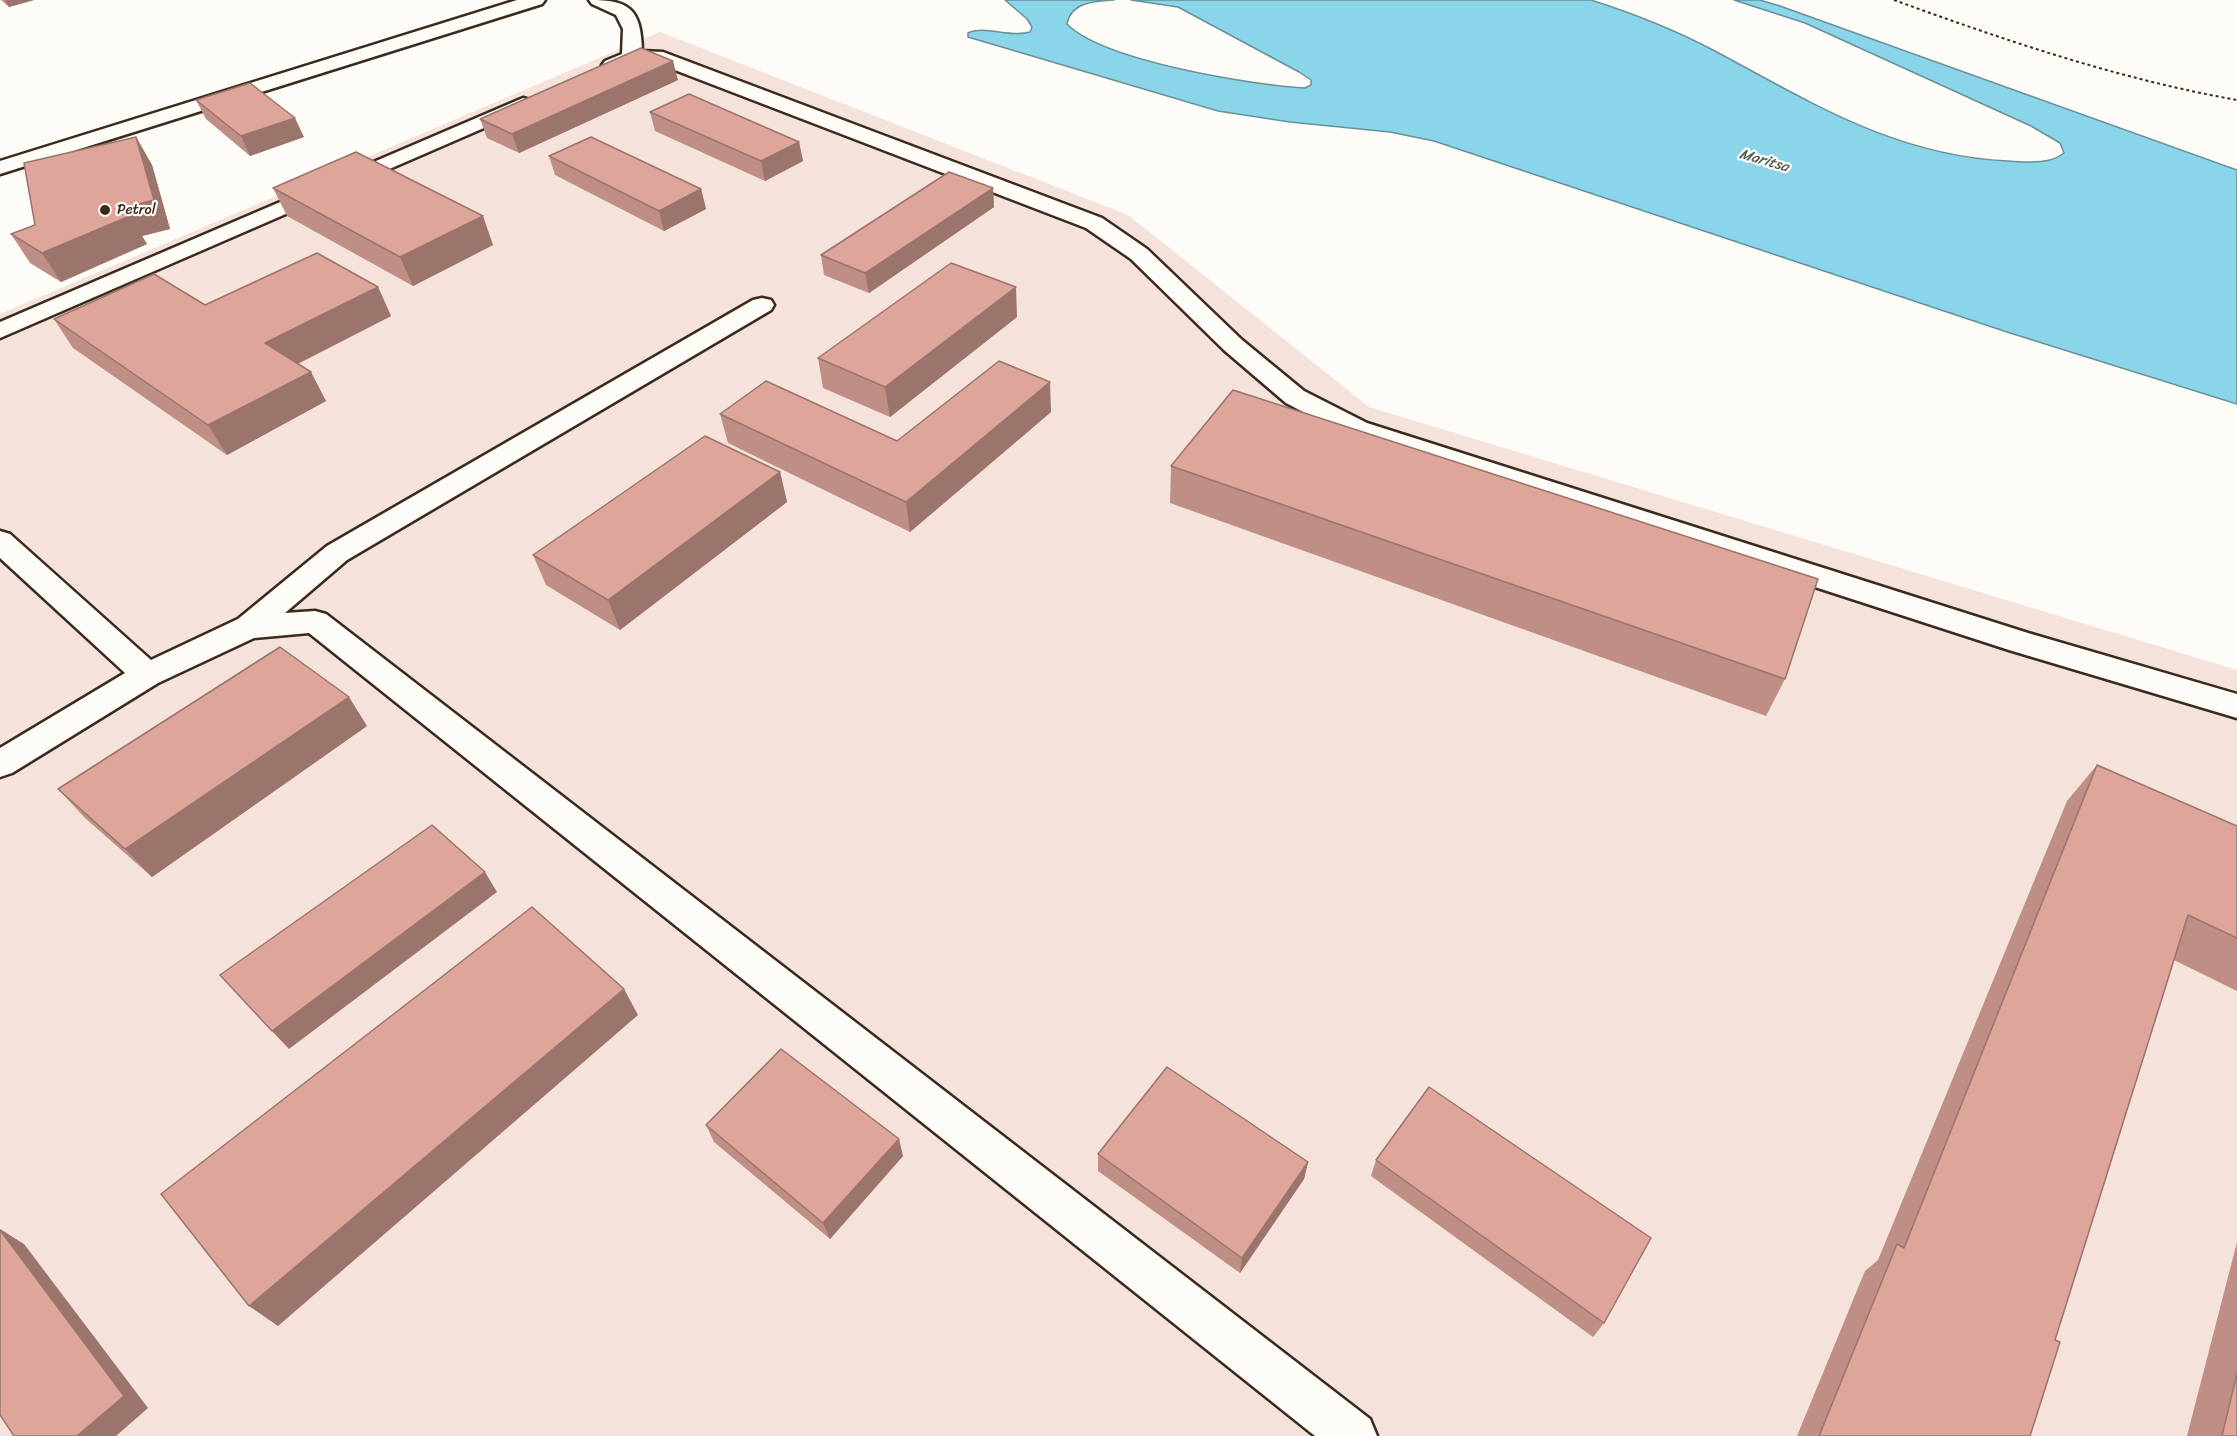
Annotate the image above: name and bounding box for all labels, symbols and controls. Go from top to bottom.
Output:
water label: Maritsa [1737,145,1791,177]
place label: Petrol [117,202,156,218]
marker: Petrol [98,203,112,217]

